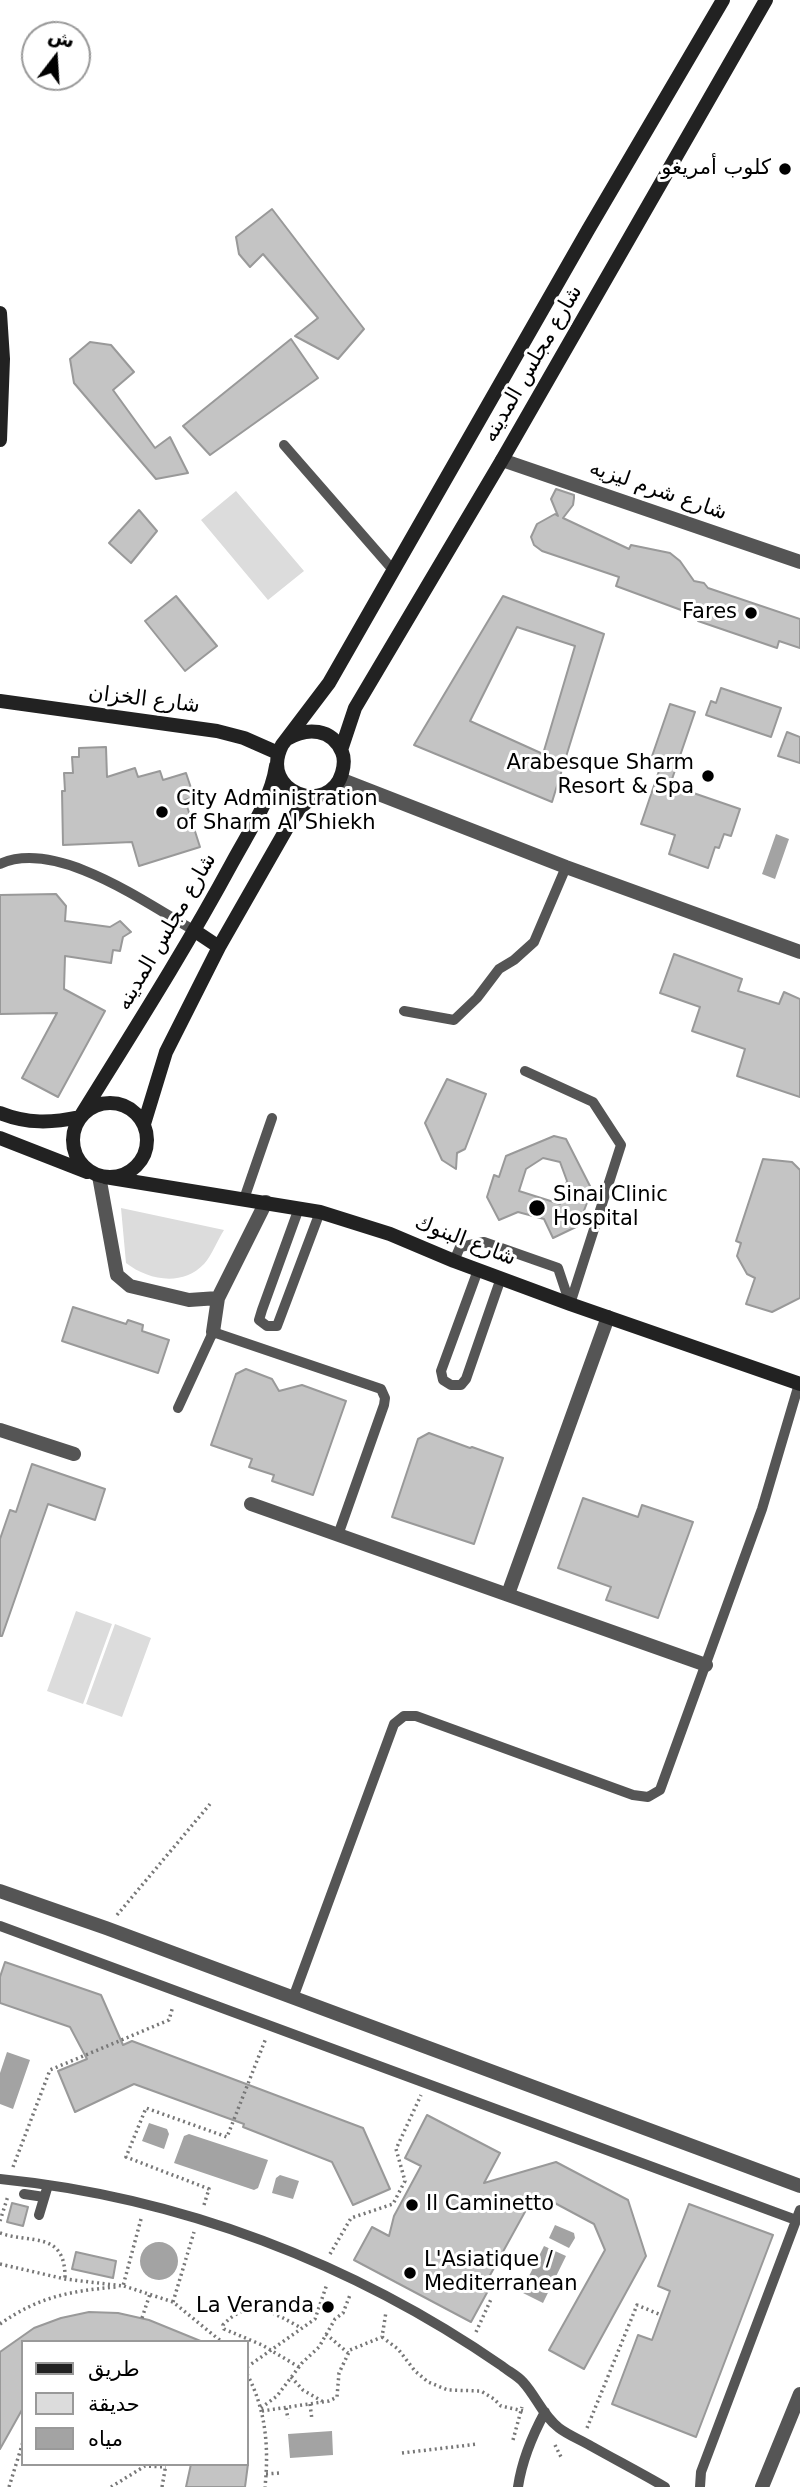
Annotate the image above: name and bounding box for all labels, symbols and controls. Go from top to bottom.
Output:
north arrow [21,21,91,91]
text: ش [46,23,77,52]
place label: كلوب أمريغو [661,156,771,182]
marker: كلوب أمريغو [777,161,793,177]
street label: شارع مجلس المدينه [478,281,588,447]
street label: شارع شرم ليزيه [586,456,730,526]
place label: Fares [682,600,737,626]
marker: Fares [743,605,759,621]
street label: شارع الخزان [87,681,201,719]
place label: Arabesque Sharm Resort & Spa [506,751,694,801]
marker: Arabesque Sharm Resort & Spa [700,768,716,784]
place label: City Administration of Sharm Al Shiekh [176,787,377,837]
marker: City Administration of Sharm Al Shiekh [154,804,170,820]
street label: شارع مجلس المدينه [112,849,222,1015]
place label: Sinai Clinic Hospital [553,1183,668,1233]
marker: Sinai Clinic Hospital [527,1198,547,1218]
street label: شارع البنوك [411,1210,519,1272]
place label: Il Caminetto [426,2192,554,2218]
marker: Il Caminetto [404,2197,420,2213]
place label: L'Asiatique / Mediterranean [424,2248,578,2298]
marker: L'Asiatique / Mediterranean [402,2265,418,2281]
place label: La Veranda [196,2294,314,2320]
marker: La Veranda [320,2299,336,2315]
legend [21,2340,248,2466]
text: طريق [88,2357,140,2381]
text: حديقة [88,2392,140,2416]
text: مياه [88,2427,123,2451]

